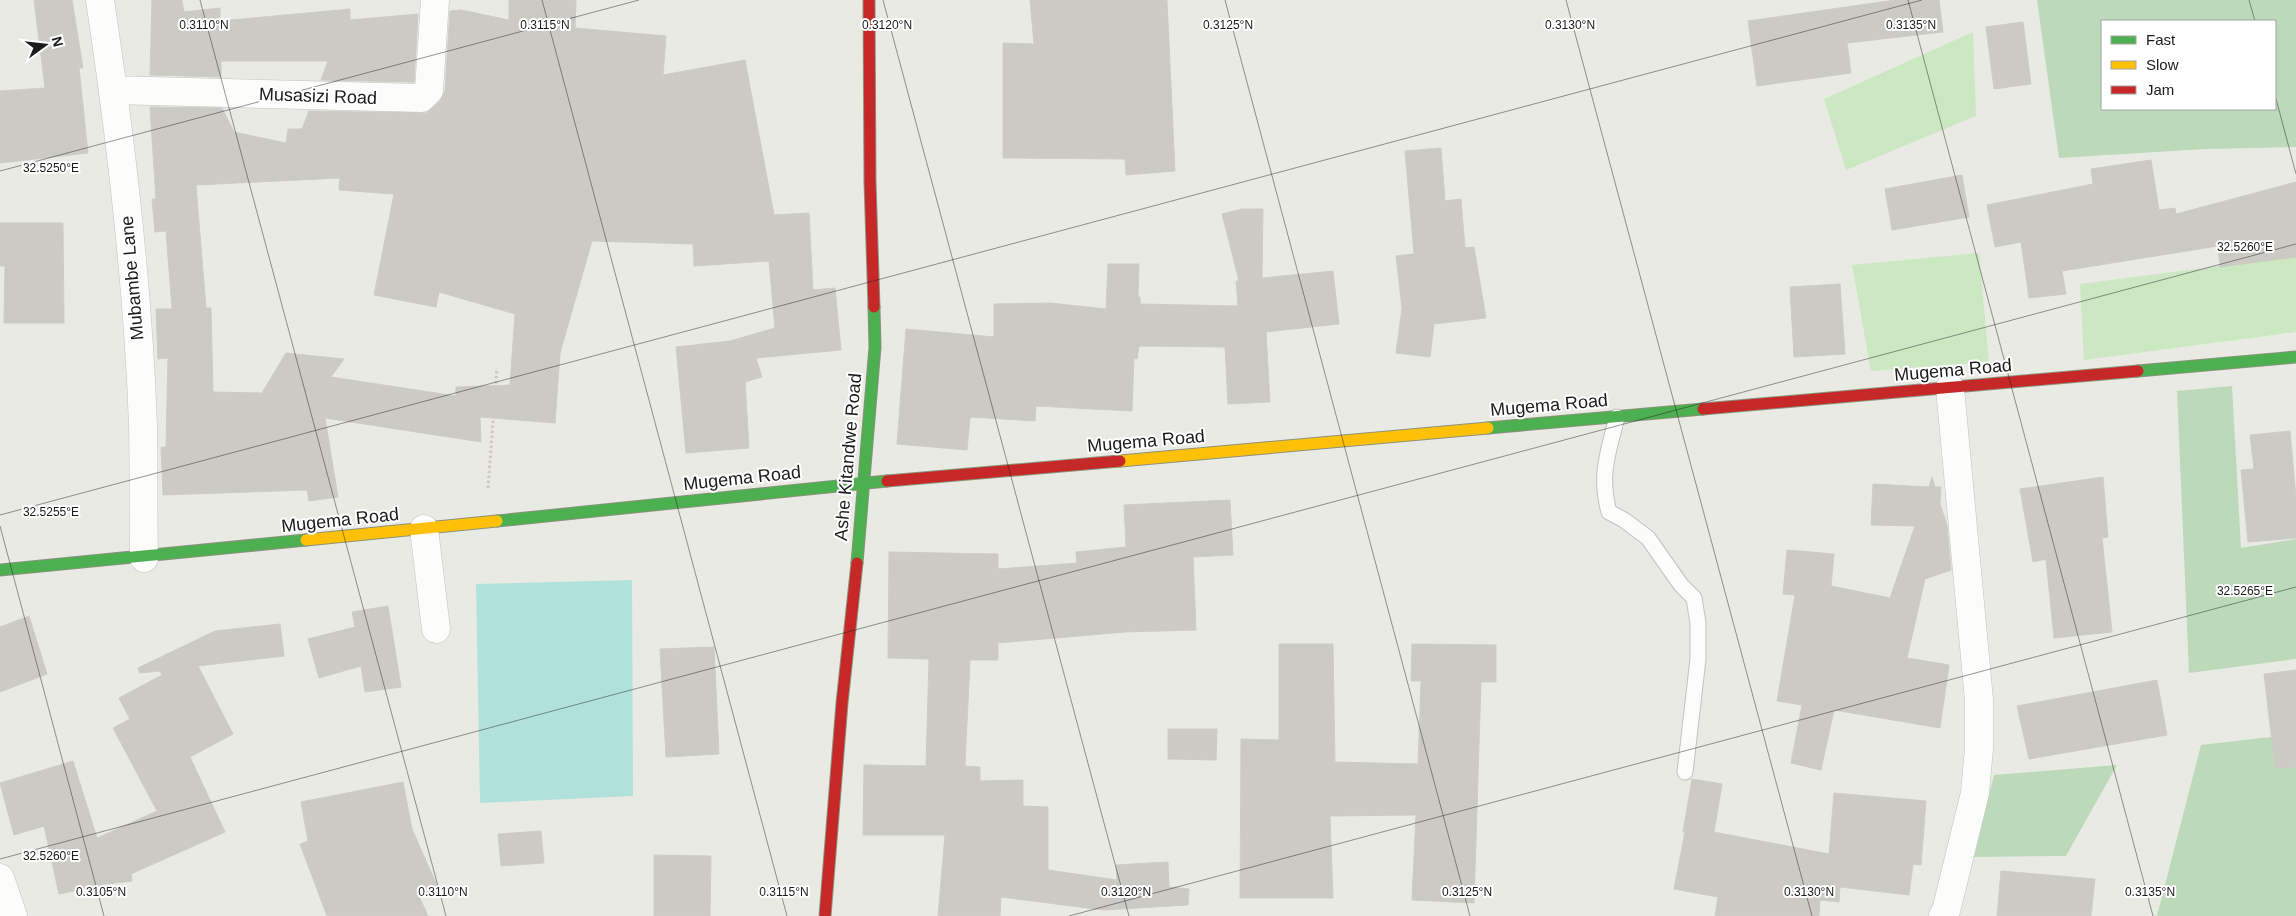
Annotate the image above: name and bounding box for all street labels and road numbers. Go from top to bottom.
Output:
street label: Musasizi Road [259,84,377,108]
street label: Mubambe Lane [117,215,147,341]
street label: Mugema Road [1893,355,2013,385]
street label: Ashe Kitandwe Road [831,372,865,542]
street label: Mugema Road [1489,390,1609,420]
street label: Mugema Road [1086,426,1206,456]
street label: Mugema Road [682,462,802,494]
street label: Mugema Road [280,504,400,536]

